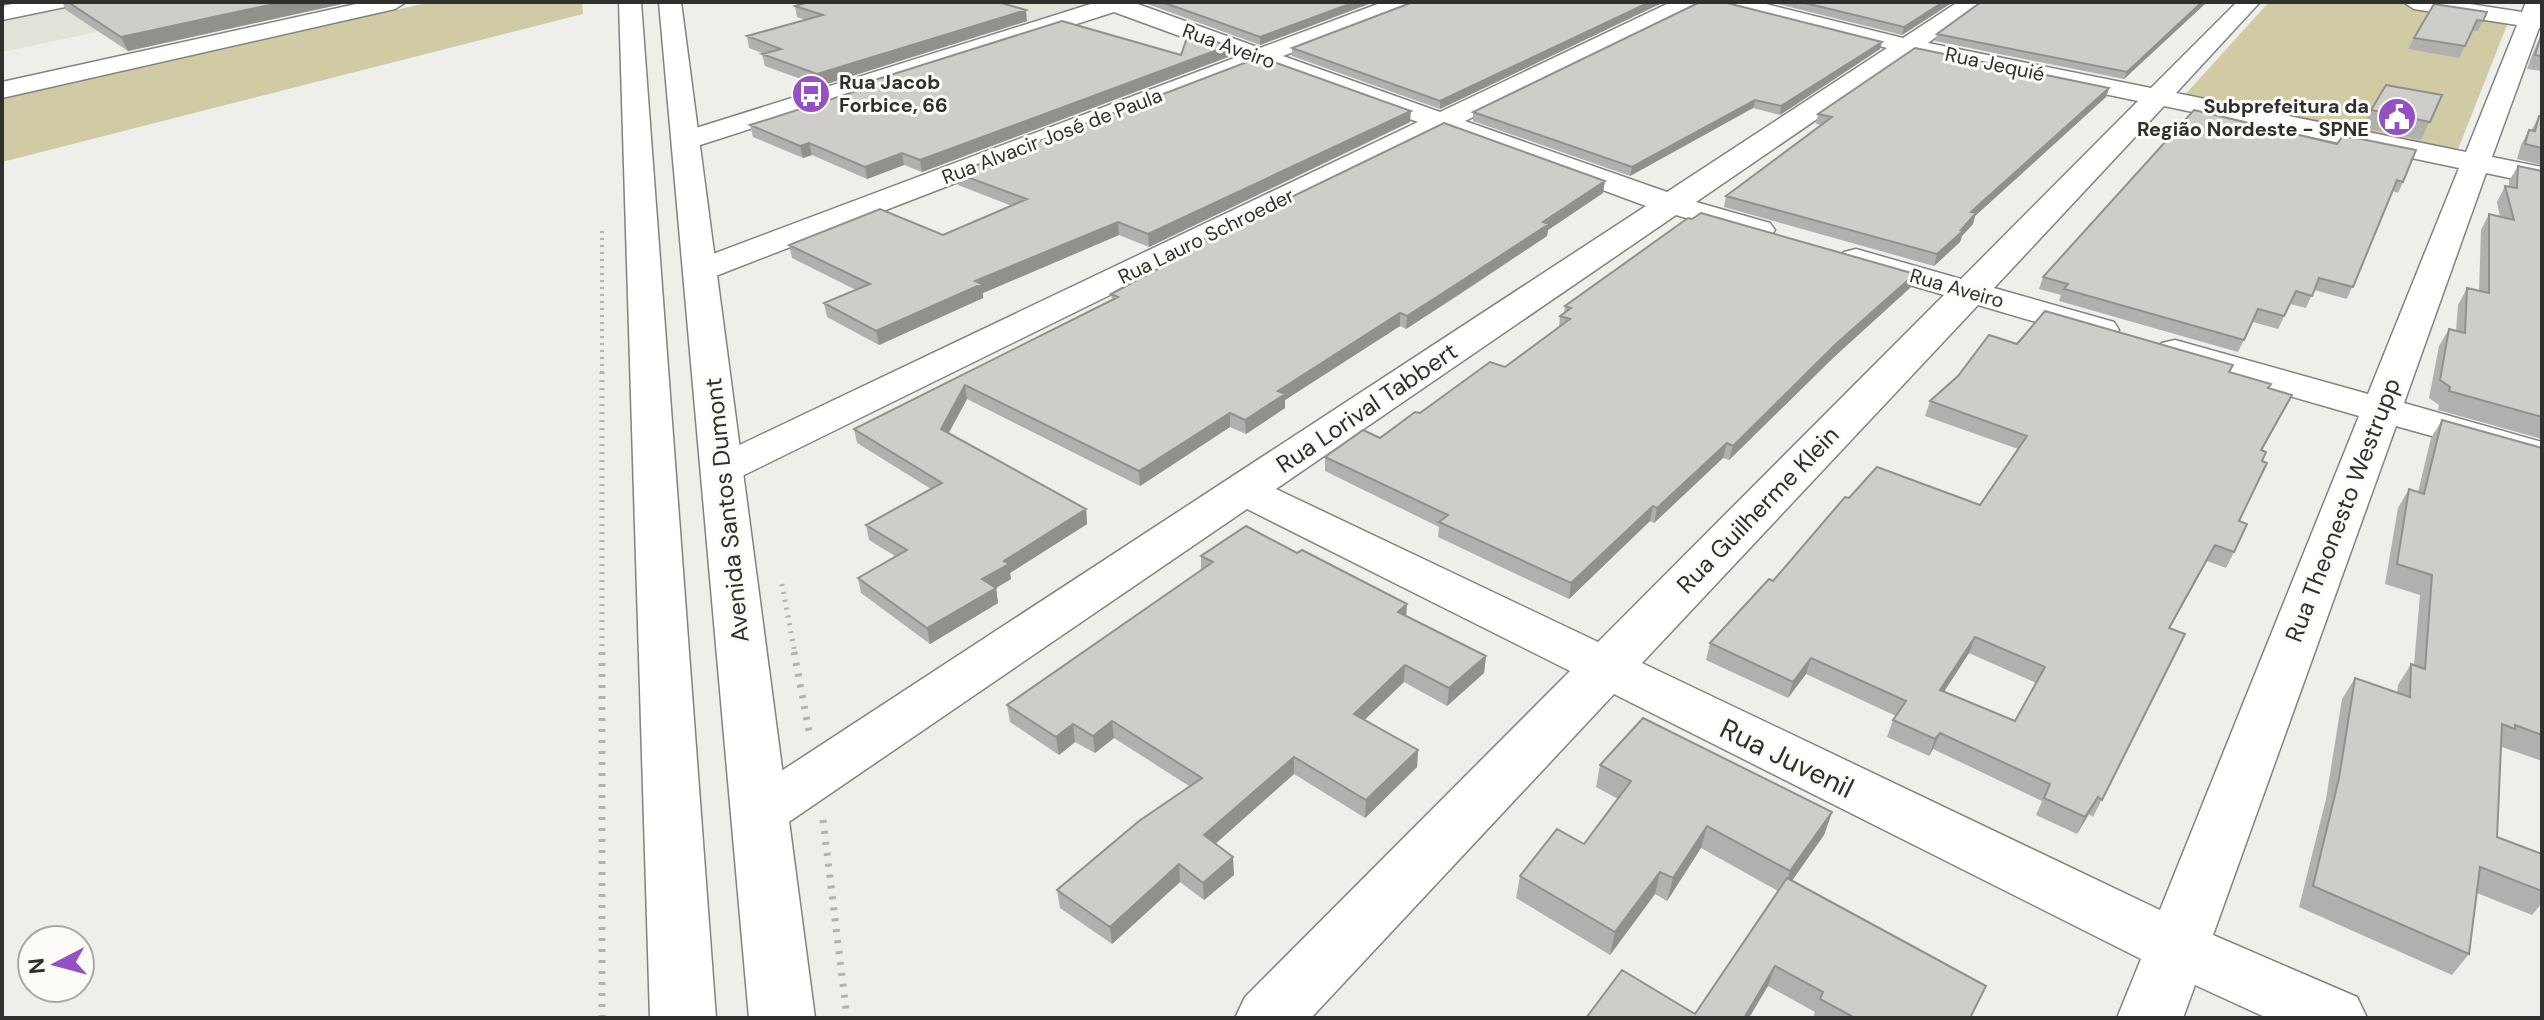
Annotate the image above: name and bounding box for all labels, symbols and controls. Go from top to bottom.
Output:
street label: Rua Aveiro [1179,17,1279,75]
street label: Rua Jequié [1943,41,2047,87]
place label: Rua Jacob Forbice, 66 [839,69,948,118]
bus stop icon: Rua Jacob Forbice, 66 [790,73,832,115]
street label: Rua Alvacir José de Paula [938,82,1166,190]
place label: Subprefeitura da Região Nordeste - SPNE [2137,93,2369,142]
public building icon: Subprefeitura da Região Nordeste - SPNE [2376,96,2418,138]
street label: Rua Lauro Schroeder [1114,182,1298,290]
street label: Rua Aveiro [1907,262,2007,314]
street label: Rua Lorival Tabbert [1270,335,1463,480]
street label: Rua Theonesto Westrupp [2278,373,2407,646]
street label: Avenida Santos Dumont [697,376,756,644]
street label: Rua Guilherme Klein [1670,419,1845,600]
street label: Rua Juvenil [1714,710,1860,807]
north arrow [16,924,96,1004]
text: N [21,957,52,976]

